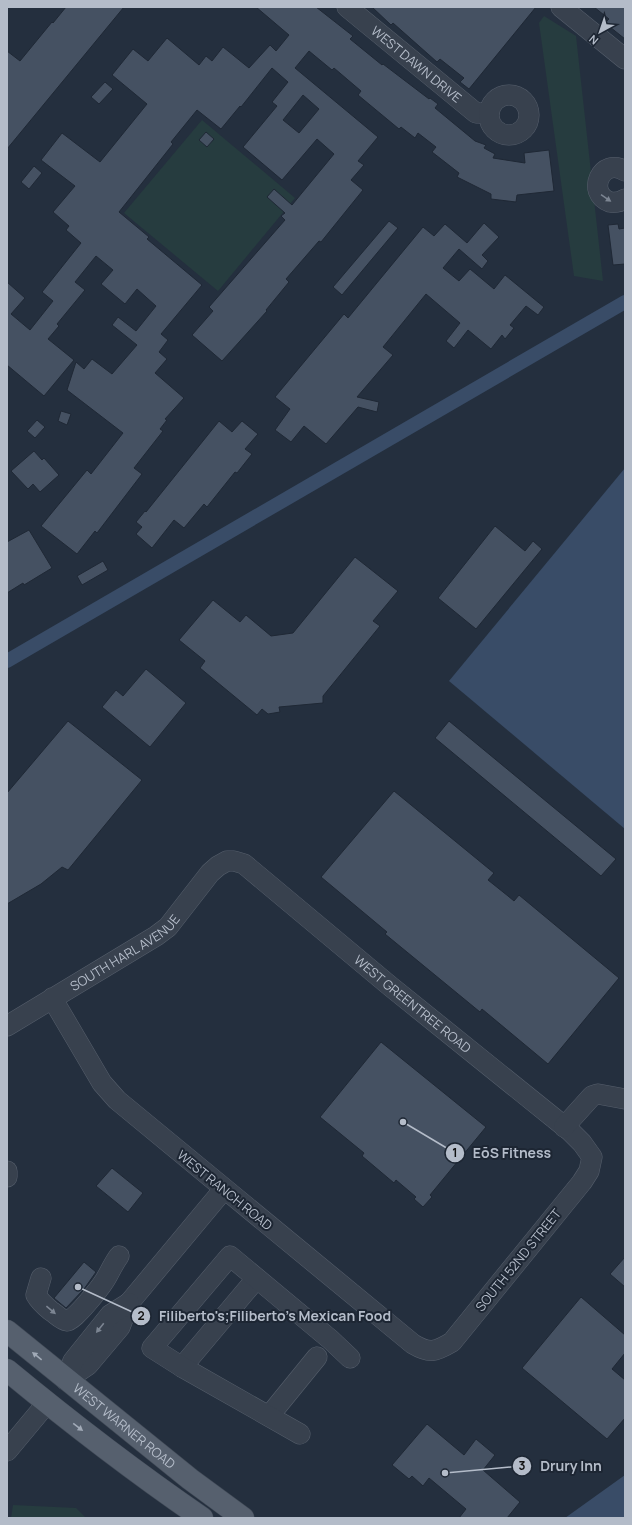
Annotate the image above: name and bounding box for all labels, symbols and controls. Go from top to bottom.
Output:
north arrow [580,12,620,52]
street label: WEST DAWN DRIVE [368,22,466,107]
text: N [585,32,601,48]
one-way arrow [600,194,611,202]
street label: SOUTH HARL AVENUE [67,911,184,995]
street label: WEST GREENTREE ROAD [350,951,475,1057]
callout: EōS Fitness [445,1140,559,1166]
text: EōS Fitness [473,1143,552,1162]
text: 1 [452,1144,458,1161]
street label: WEST RANCH ROAD [174,1146,277,1234]
street label: SOUTH 52ND STREET [471,1205,565,1315]
callout: Filiberto's;Filiberto's Mexican Food [131,1303,399,1329]
one-way arrow [45,1306,56,1315]
text: Filiberto's;Filiberto's Mexican Food [159,1306,391,1325]
text: 2 [137,1307,145,1324]
one-way arrow [95,1322,104,1333]
one-way arrow [31,1351,42,1360]
street label: WEST WARNER ROAD [70,1379,179,1473]
one-way arrow [73,1422,84,1431]
callout: Drury Inn [512,1453,609,1479]
text: Drury Inn [540,1456,602,1475]
text: 3 [519,1457,526,1474]

